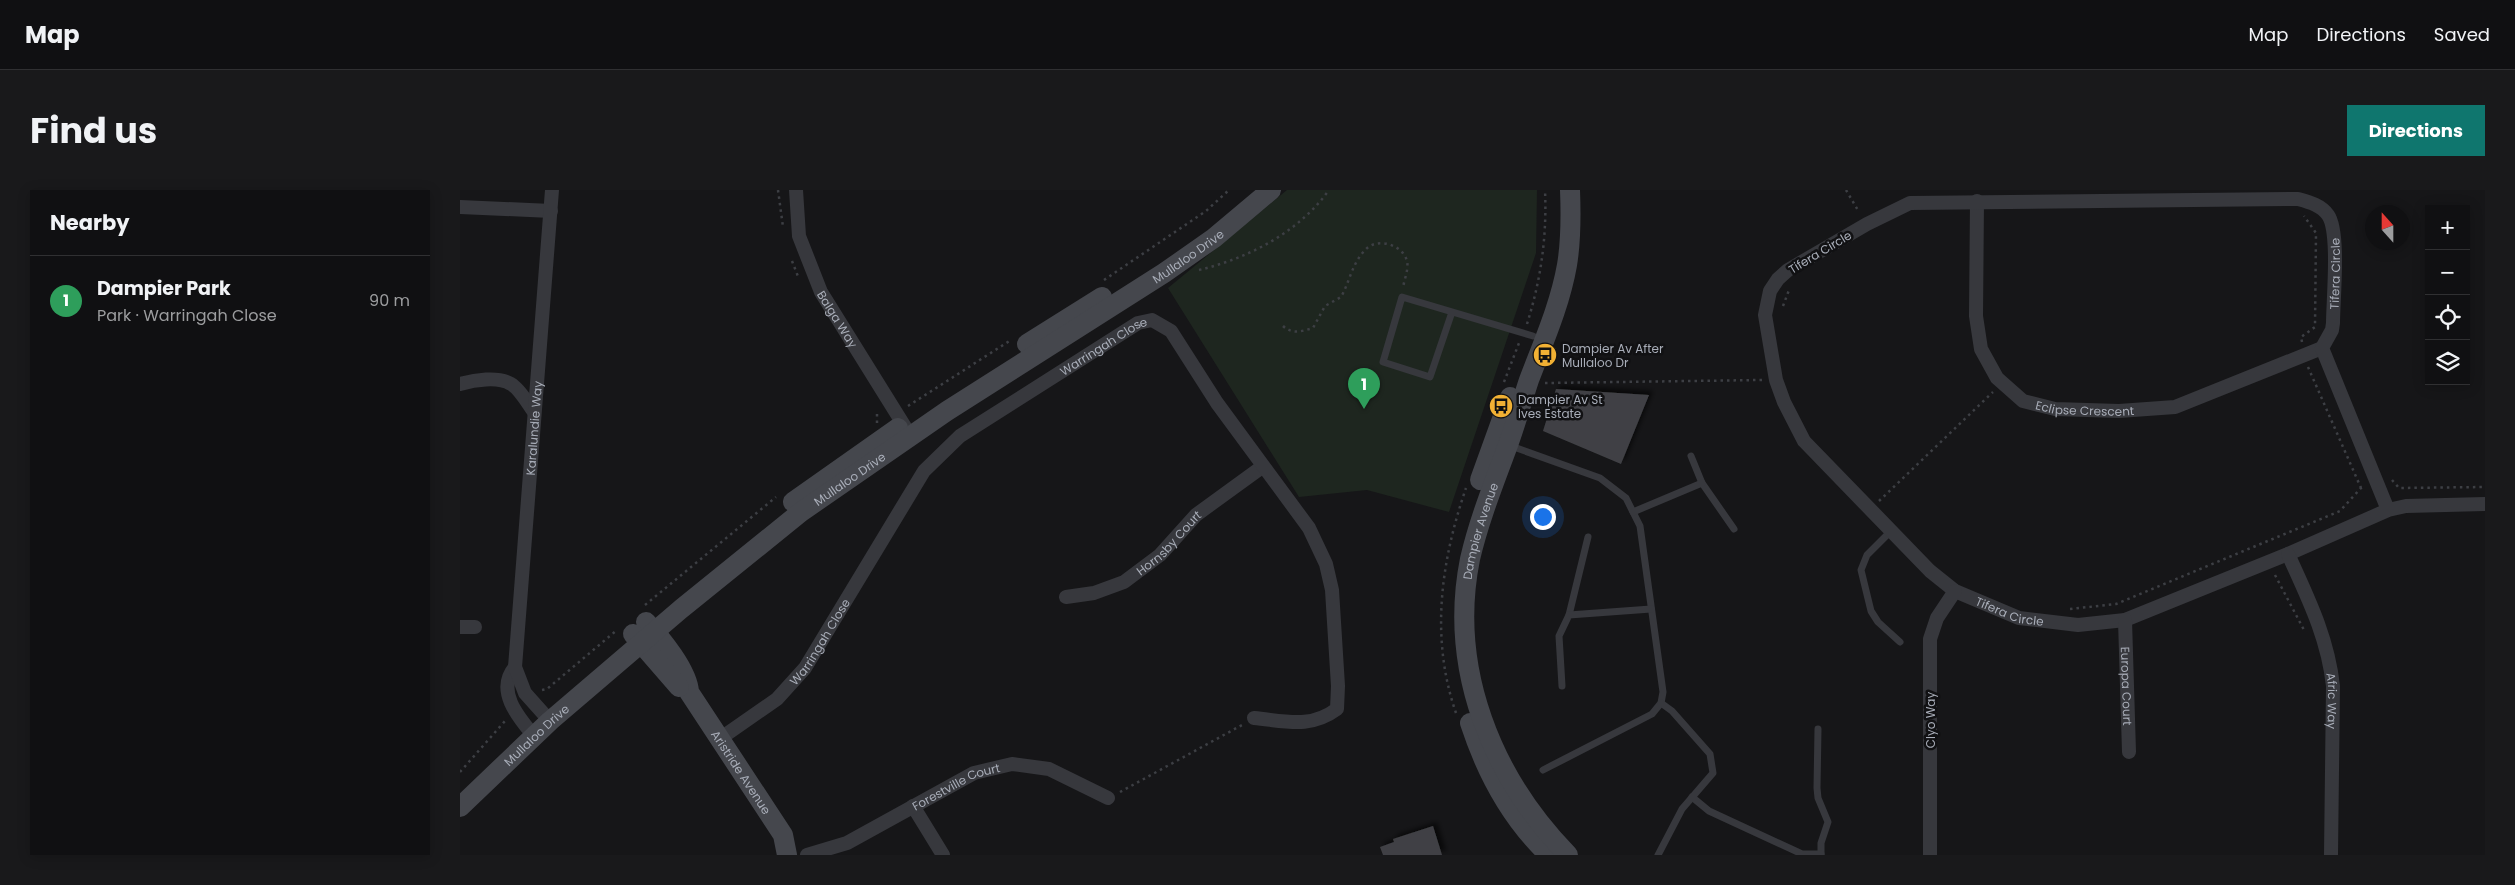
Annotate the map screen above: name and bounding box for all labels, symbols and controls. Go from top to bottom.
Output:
text: Map [25,18,80,51]
text: Map [2249,22,2288,47]
text: Directions [2316,22,2406,47]
text: Saved [2434,22,2490,47]
button: Directions [2347,105,2485,156]
text: Find us [30,106,157,155]
north arrow [2365,205,2410,250]
map controls [2425,205,2470,385]
button: + [2425,205,2470,250]
text: Nearby [50,208,130,237]
street label: Mullaloo Drive [1149,225,1227,287]
street label: Tifera Circle [1785,226,1855,278]
street label: Tifera Circle [2325,237,2344,310]
button: − [2425,250,2470,295]
text: Dampier Park [97,275,231,302]
street label: Balga Way [814,287,862,351]
text: 1 [63,289,69,312]
text: 90 m [369,289,410,312]
button: locate [2425,295,2470,340]
text: Park · Warringah Close [97,304,277,327]
street label: Warringah Close [1056,313,1148,379]
place label: Dampier Av After Mullaloo Dr [1562,340,1664,371]
button: layers [2425,340,2470,385]
bus stop icon: Dampier Av After Mullaloo Dr [1532,342,1558,368]
pin: 1 [1348,368,1380,409]
street label: Karalundie Way [521,380,546,476]
place label: Dampier Av St Ives Estate [1518,391,1603,422]
bus stop icon: Dampier Av St Ives Estate [1488,393,1514,419]
street label: Eclipse Crescent [2034,396,2135,420]
street label: Mullaloo Drive [810,448,889,509]
street label: Dampier Avenue [1458,480,1502,581]
your location [1530,504,1556,530]
street label: Hornsby Court [1132,506,1204,579]
street label: Tifera Circle [1973,592,2045,629]
street label: Warringah Close [785,595,854,689]
street label: Europa Court [2117,646,2137,726]
street label: Afric Way [2323,671,2342,729]
street label: Clyo Way [1922,692,1939,748]
street label: Mullaloo Drive [500,700,573,770]
street label: Aristride Avenue [708,727,775,817]
street label: Forestville Court [909,759,1002,814]

